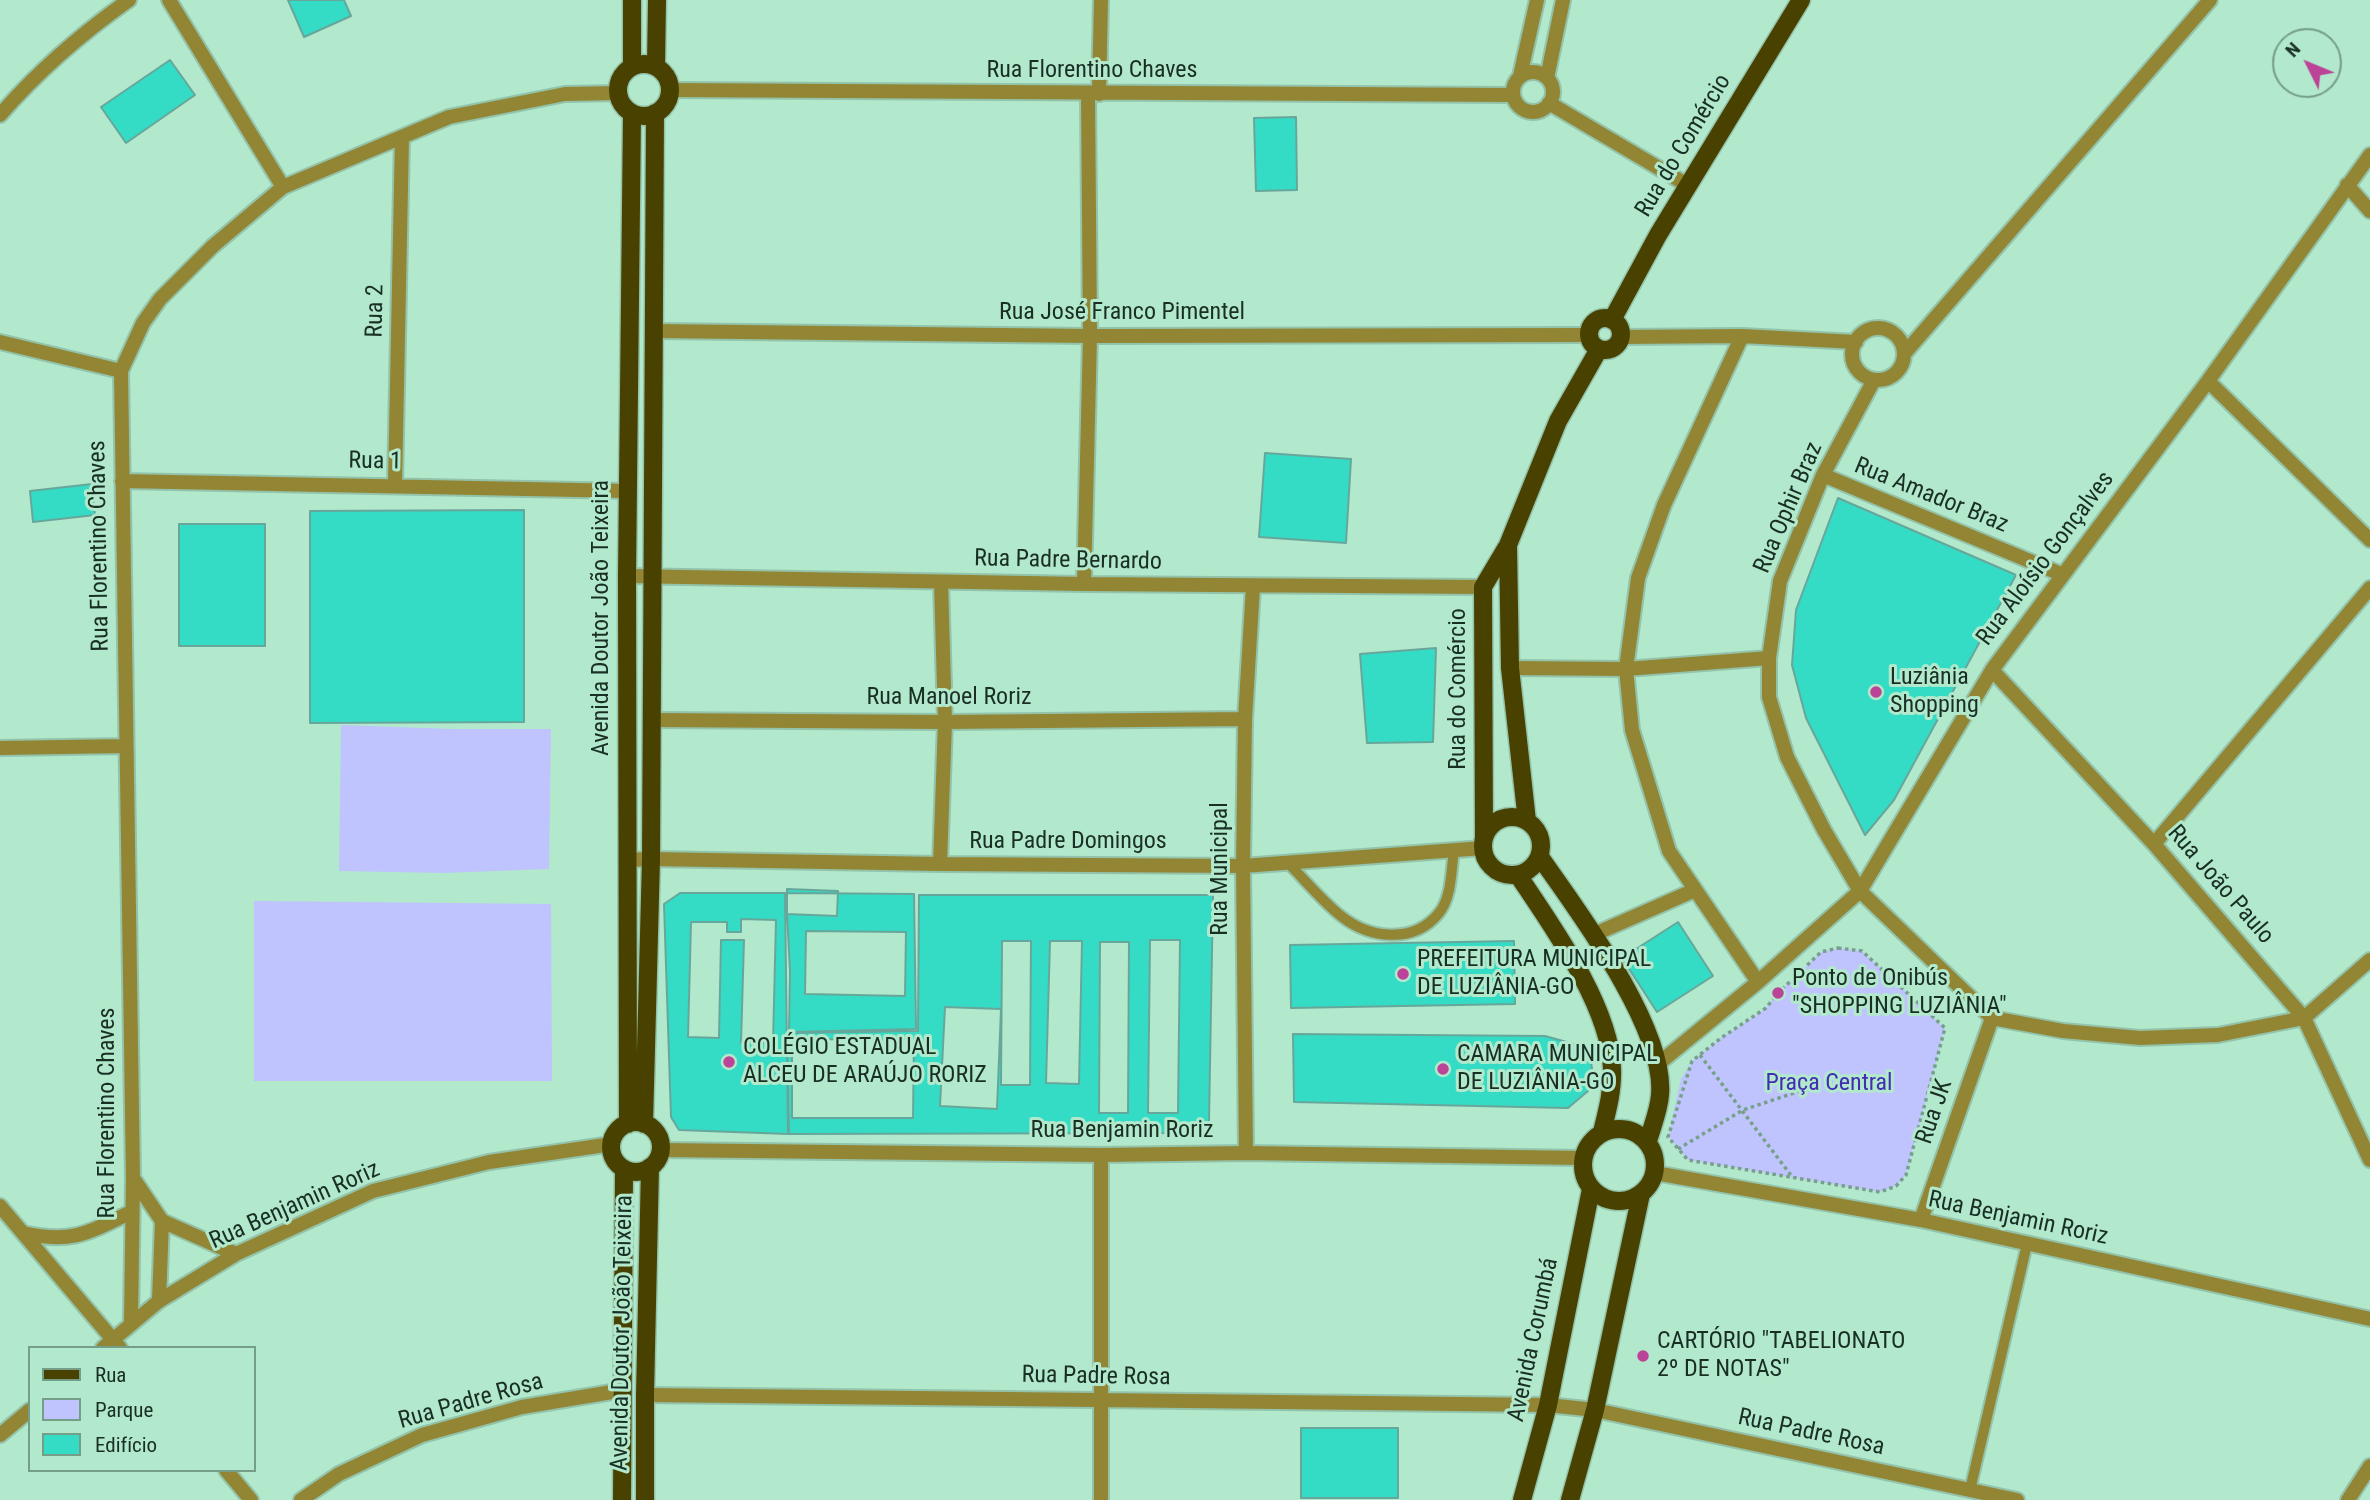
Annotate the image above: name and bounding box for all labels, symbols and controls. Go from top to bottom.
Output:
north arrow [2272,28,2342,98]
text: N [2280,38,2305,62]
street label: Rua Florentino Chaves [986,57,1198,85]
street label: Rua do Comércio [1630,69,1738,223]
street label: Rua 2 [361,284,391,338]
street label: Rua José Franco Pimentel [999,299,1245,327]
street label: Rua Ophir Braz [1748,438,1830,578]
street label: Rua Florentino Chaves [84,440,116,652]
street label: Rua 1 [348,447,402,477]
street label: Rua Amador Braz [1850,452,2012,540]
street label: Rua Aloísio Gonçalves [1971,466,2121,652]
street label: Avenida Doutor João Teixeira [588,480,616,756]
street label: Rua Padre Bernardo [974,545,1162,577]
street label: Rua do Comércio [1445,608,1473,770]
place label: Luziânia Shopping [1890,664,1979,720]
street label: Rua Manoel Roriz [866,684,1032,712]
marker: Luziânia Shopping [1868,684,1884,700]
street label: Rua Municipal [1207,802,1235,936]
street label: Rua João Paulo [2161,820,2279,950]
street label: Rua Padre Domingos [969,828,1167,856]
place label: PREFEITURA MUNICIPAL DE LUZIÂNIA-GO [1417,946,1651,1002]
place label: Ponto de Onibús "SHOPPING LUZIÂNIA" [1792,965,2007,1021]
marker: PREFEITURA MUNICIPAL DE LUZIÂNIA-GO [1395,966,1411,982]
marker: Ponto de Onibús "SHOPPING LUZIÂNIA" [1770,985,1786,1001]
street label: Rua Florentino Chaves [94,1007,122,1219]
place label: COLÉGIO ESTADUAL ALCEU DE ARAÚJO RORIZ [743,1034,987,1090]
place label: CAMARA MUNICIPAL DE LUZIÂNIA-GO [1457,1041,1658,1097]
marker: COLÉGIO ESTADUAL ALCEU DE ARAÚJO RORIZ [721,1054,737,1070]
marker: CAMARA MUNICIPAL DE LUZIÂNIA-GO [1435,1061,1451,1077]
park label: Praça Central [1765,1070,1893,1098]
street label: Rua JK [1911,1076,1959,1148]
street label: Rua Benjamin Roriz [1030,1117,1214,1145]
street label: Rua Benjamin Roriz [206,1156,384,1256]
street label: Rua Benjamin Roriz [1925,1186,2111,1252]
street label: Avenida Doutor João Teixeira [606,1195,640,1471]
street label: Avenida Corumbá [1503,1256,1565,1424]
place label: CARTÓRIO "TABELIONATO 2º DE NOTAS" [1657,1328,1905,1384]
legend [28,1346,256,1472]
marker: CARTÓRIO "TABELIONATO 2º DE NOTAS" [1635,1348,1651,1364]
street label: Rua Padre Rosa [1021,1361,1171,1393]
text: Rua [95,1363,126,1387]
street label: Rua Padre Rosa [395,1368,547,1436]
text: Parque [95,1398,153,1422]
street label: Rua Padre Rosa [1735,1403,1887,1463]
text: Edifício [95,1433,157,1457]

